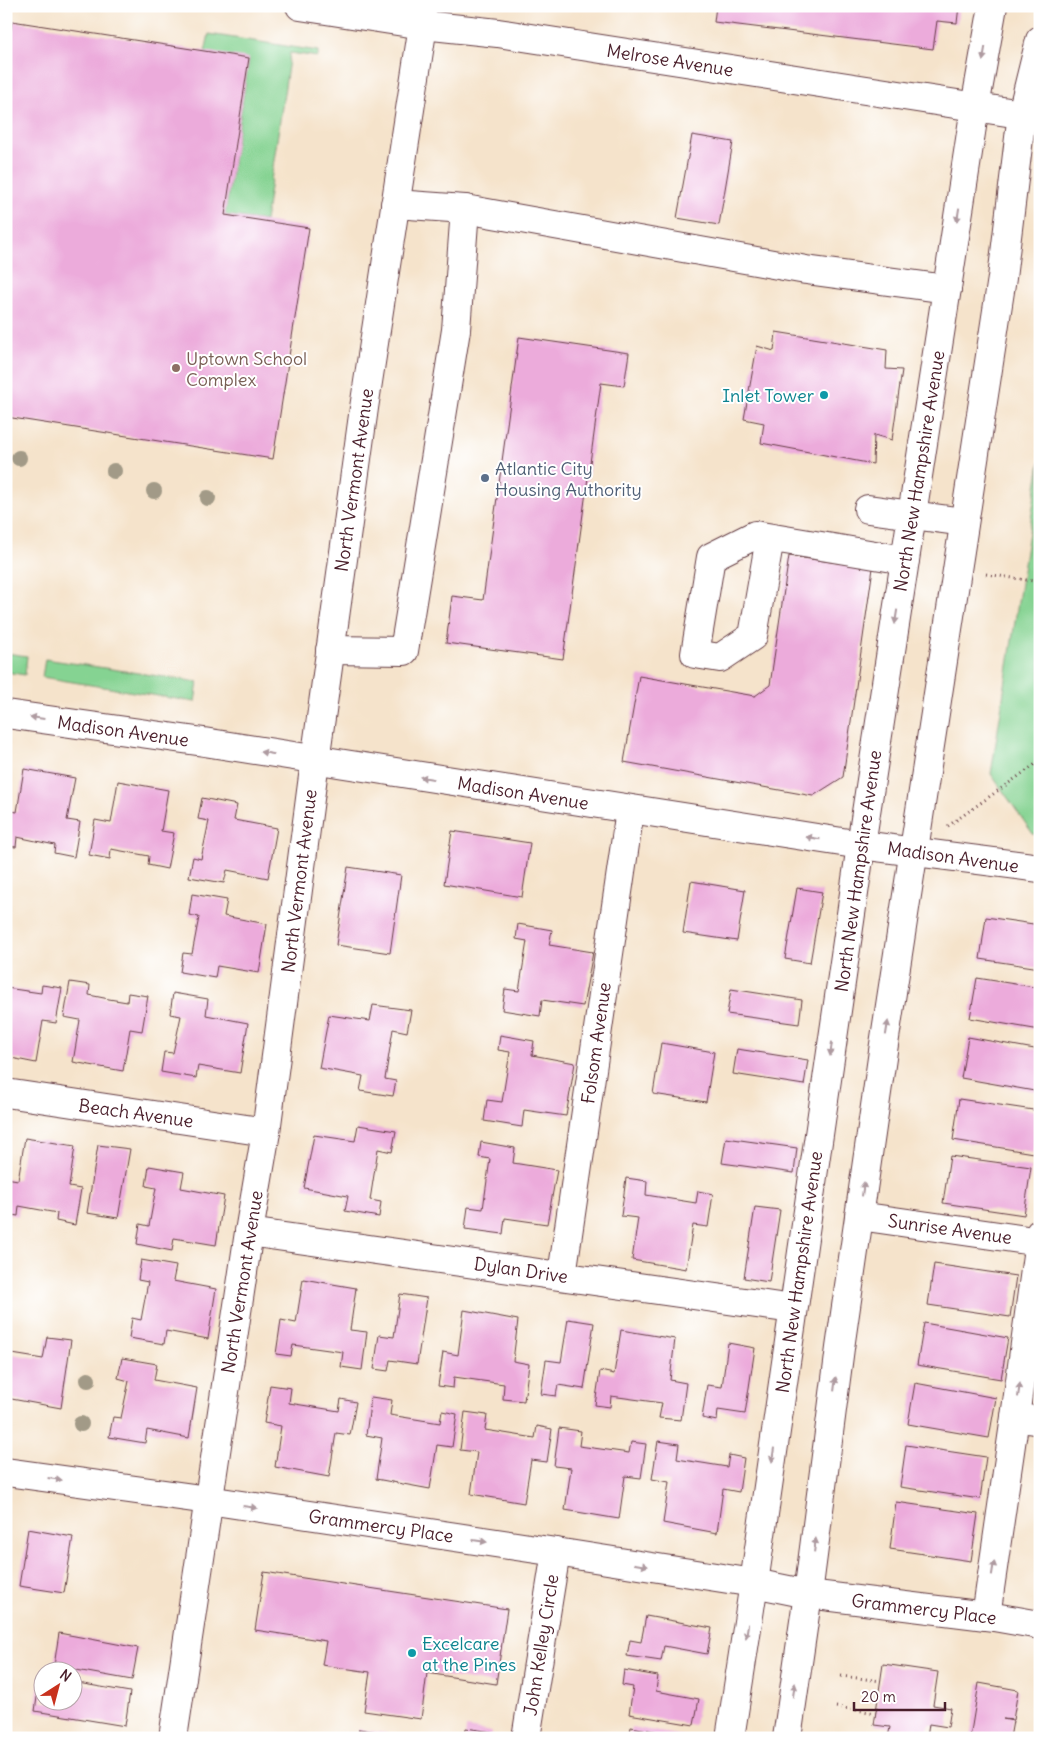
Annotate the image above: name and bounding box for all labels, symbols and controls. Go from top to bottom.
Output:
street label: Melrose Avenue [605,39,735,81]
one-way arrow [980,47,988,63]
one-way arrow [954,207,962,223]
place label: Uptown School Complex [186,347,307,391]
street label: North New Hampshire Avenue [889,349,949,593]
marker: Uptown School Complex [170,362,182,374]
place label: Inlet Tower [722,384,815,407]
street label: North Vermont Avenue [330,387,378,573]
marker: Inlet Tower [818,389,830,401]
place label: Atlantic City Housing Authority [495,457,642,501]
marker: Atlantic City Housing Authority [479,472,491,484]
one-way arrow [892,610,900,626]
street label: Madison Avenue [56,710,190,752]
one-way arrow [29,714,45,722]
one-way arrow [259,748,275,756]
street label: North New Hampshire Avenue [830,749,886,993]
street label: Madison Avenue [456,771,590,815]
one-way arrow [419,774,435,782]
street label: North Vermont Avenue [276,788,322,974]
one-way arrow [804,833,820,841]
street label: Madison Avenue [886,836,1020,878]
street label: Folsom Avenue [576,981,616,1105]
one-way arrow [883,1019,891,1035]
one-way arrow [827,1041,835,1057]
street label: Beach Avenue [77,1094,195,1132]
street label: North New Hampshire Avenue [771,1150,827,1394]
one-way arrow [860,1180,868,1196]
street label: North Vermont Avenue [216,1189,268,1375]
street label: Sunrise Avenue [887,1209,1013,1249]
street label: Dylan Drive [473,1252,569,1288]
one-way arrow [831,1376,839,1392]
one-way arrow [1015,1382,1023,1398]
one-way arrow [768,1447,776,1463]
one-way arrow [47,1475,63,1483]
one-way arrow [242,1503,258,1511]
street label: Grammercy Place [307,1504,455,1548]
one-way arrow [472,1537,488,1545]
one-way arrow [811,1537,819,1553]
one-way arrow [989,1560,997,1576]
one-way arrow [633,1562,649,1570]
street label: John Kelley Circle [518,1573,564,1717]
street label: Grammercy Place [850,1589,998,1629]
one-way arrow [742,1624,750,1640]
place label: Excelcare at the Pines [422,1632,516,1676]
marker: Excelcare at the Pines [406,1647,418,1659]
north arrow [32,1662,82,1712]
text: N [56,1665,75,1686]
scale bar [854,1679,945,1711]
one-way arrow [790,1681,798,1697]
text: 20 m [861,1687,896,1706]

